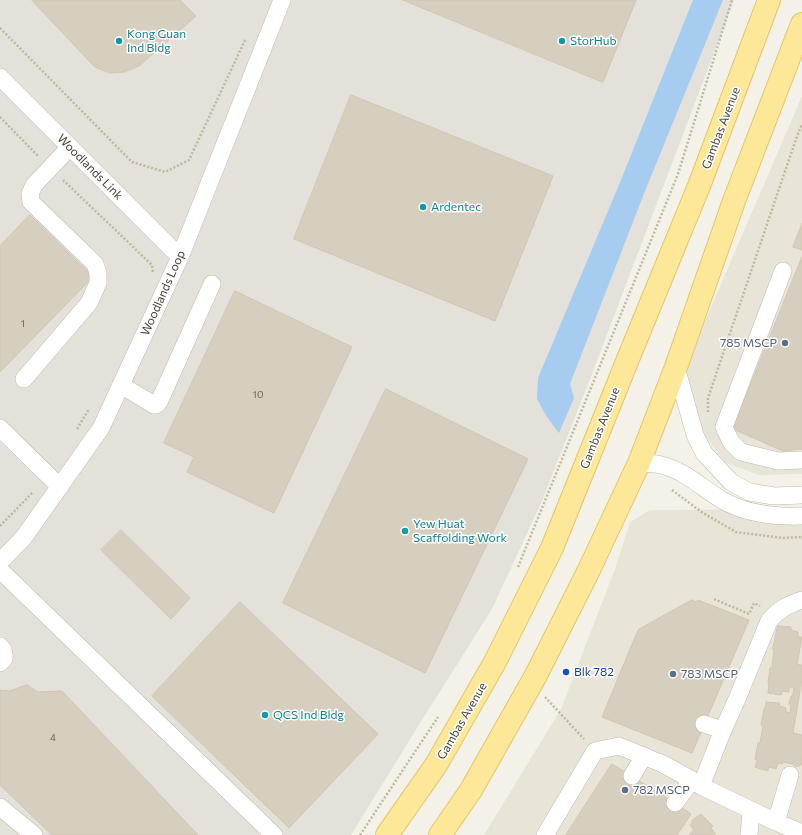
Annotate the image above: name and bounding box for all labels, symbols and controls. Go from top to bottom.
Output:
place label: Kong Guan Ind Bldg [127,27,186,55]
place label: StorHub [570,34,617,48]
marker: Kong Guan Ind Bldg [114,36,124,46]
marker: StorHub [557,36,567,46]
street label: Gambas Avenue [699,85,743,171]
street label: Woodlands Link [54,131,126,203]
place label: Ardentec [431,200,481,214]
marker: Ardentec [418,202,428,212]
street label: Woodlands Loop [138,248,188,338]
house number: 1 [21,318,25,330]
place label: 785 MSCP [720,336,777,350]
marker: 785 MSCP [780,338,790,348]
street label: Gambas Avenue [577,385,623,471]
house number: 10 [253,389,263,401]
place label: Yew Huat Scaffolding Work [413,517,507,545]
marker: Yew Huat Scaffolding Work [400,526,410,536]
place label: Blk 782 [574,665,614,679]
marker: Blk 782 [561,667,571,677]
place label: 783 MSCP [681,667,738,681]
marker: 783 MSCP [668,669,678,679]
street label: Gambas Avenue [434,680,490,762]
place label: QCS Ind Bldg [273,708,344,722]
marker: QCS Ind Bldg [260,710,270,720]
house number: 4 [50,732,56,744]
place label: 782 MSCP [633,783,690,797]
marker: 782 MSCP [620,785,630,795]

